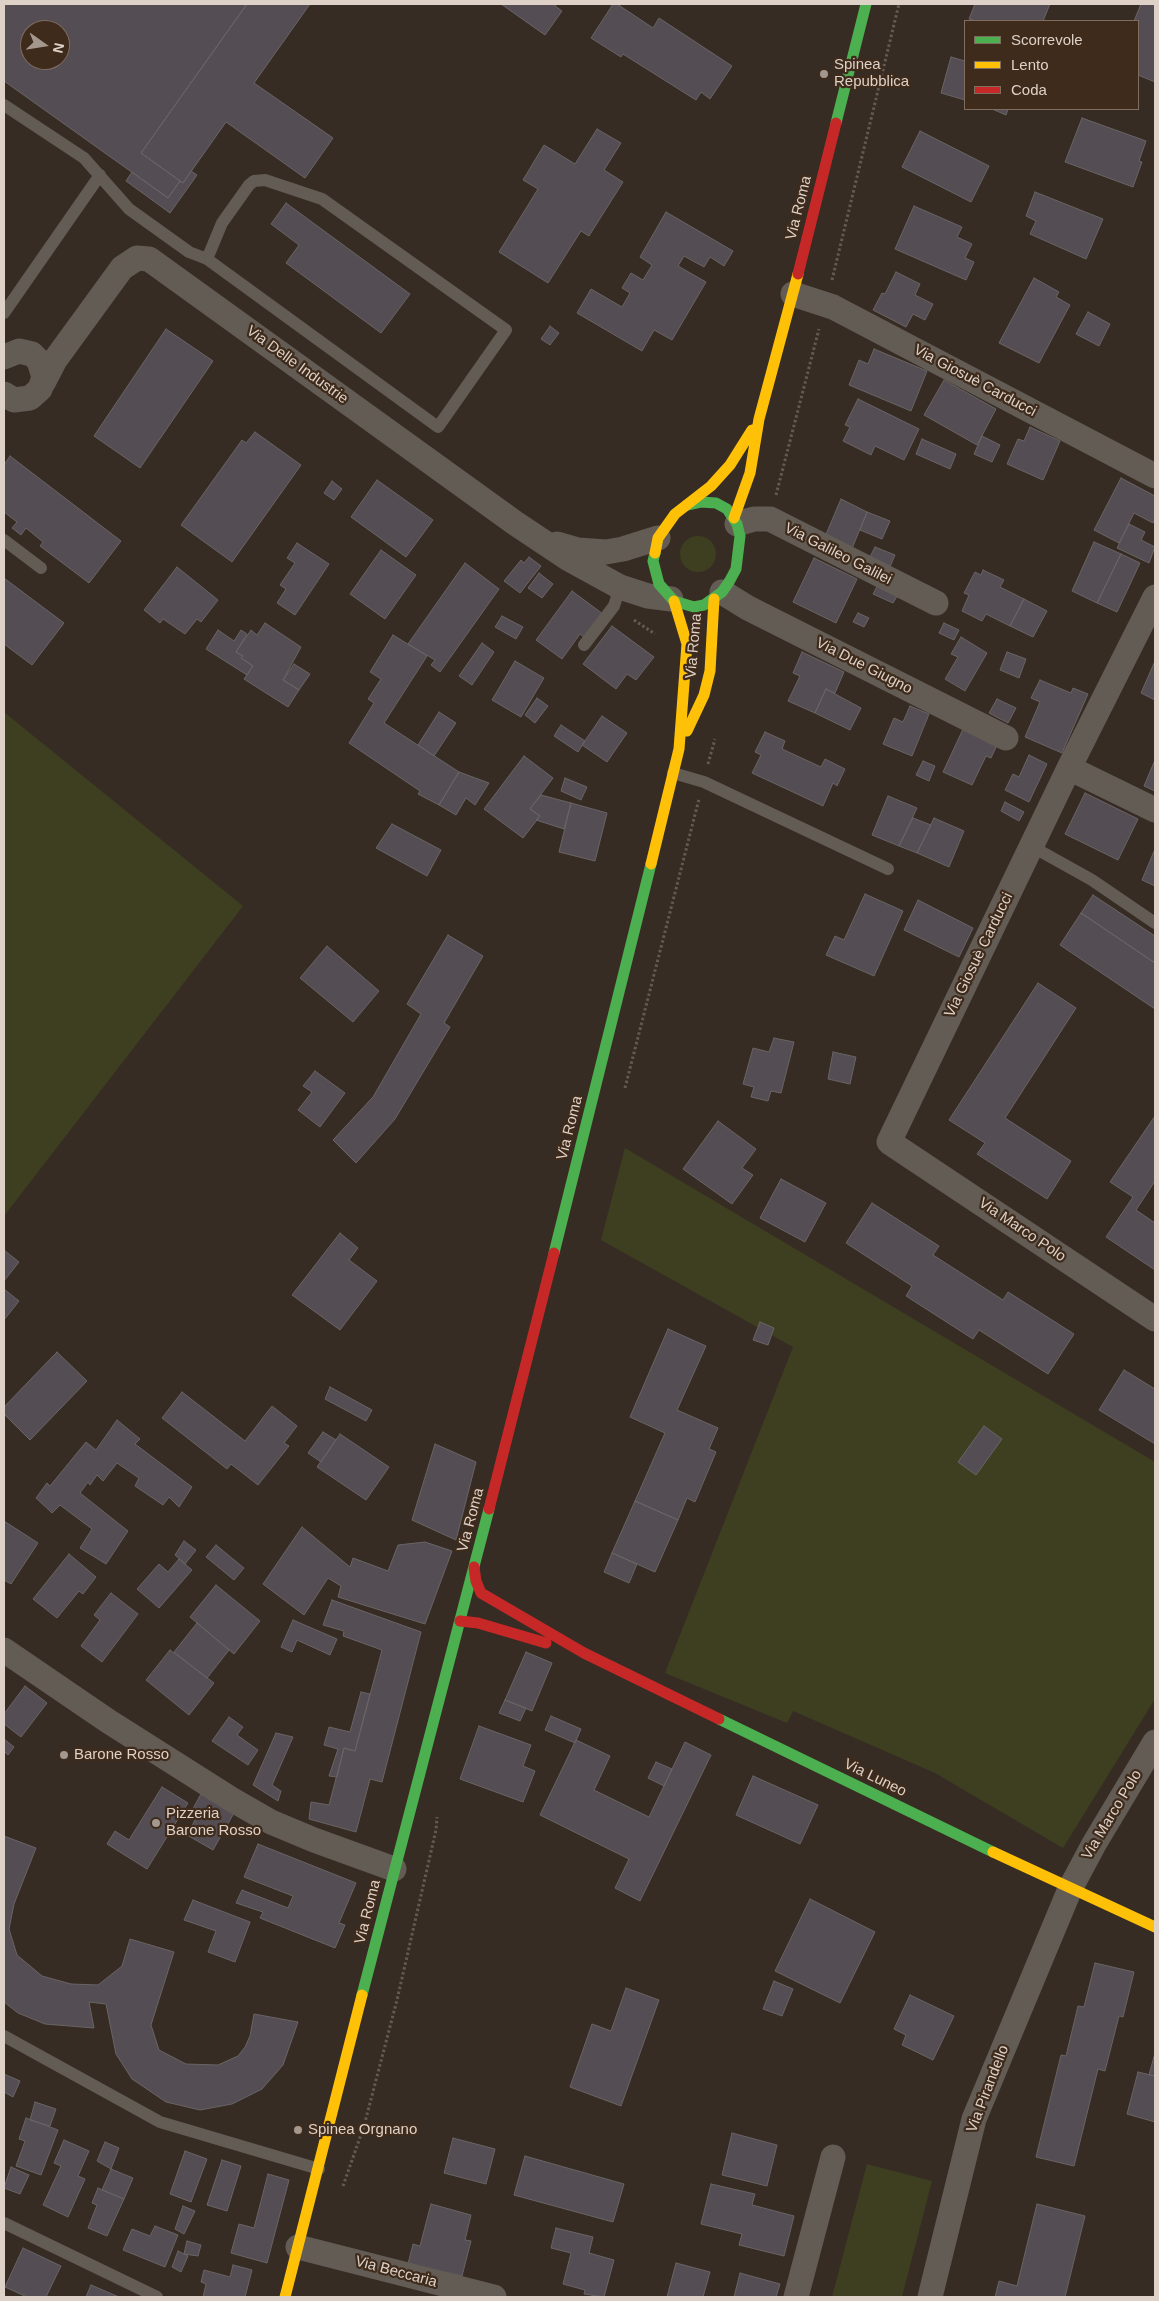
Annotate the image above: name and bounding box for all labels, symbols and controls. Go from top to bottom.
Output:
north arrow [20,20,70,70]
legend [964,20,1139,110]
text: Scorrevole [1011,31,1083,48]
text: N [50,41,68,55]
place label: Spinea Repubblica [834,56,909,91]
text: Lento [1011,56,1049,73]
marker: Spinea Repubblica [818,68,830,80]
text: Coda [1011,81,1047,98]
street label: Via Roma [782,174,816,242]
street label: Via Delle Industrie [243,322,351,408]
street label: Via Giosuè Carducci [911,341,1039,421]
street label: Via Galileo Galilei [781,519,895,589]
street label: Via Roma [682,613,706,679]
street label: Via Due Giugno [813,634,915,698]
street label: Via Giosuè Carducci [941,890,1017,1020]
street label: Via Roma [553,1094,587,1162]
street label: Via Marco Polo [975,1194,1069,1266]
street label: Via Roma [454,1486,488,1554]
place label: Barone Rosso [74,1746,169,1764]
marker: Barone Rosso [58,1749,70,1761]
street label: Via Luneo [841,1755,909,1801]
street label: Via Marco Polo [1078,1767,1146,1863]
place label: Pizzeria Barone Rosso [166,1805,261,1840]
marker: Pizzeria Barone Rosso [150,1817,162,1829]
street label: Via Roma [351,1878,385,1946]
street label: Via Pirandello [963,2043,1013,2135]
place label: Spinea Orgnano [308,2121,417,2139]
marker: Spinea Orgnano [292,2124,304,2136]
street label: Via Beccaria [353,2252,439,2292]

